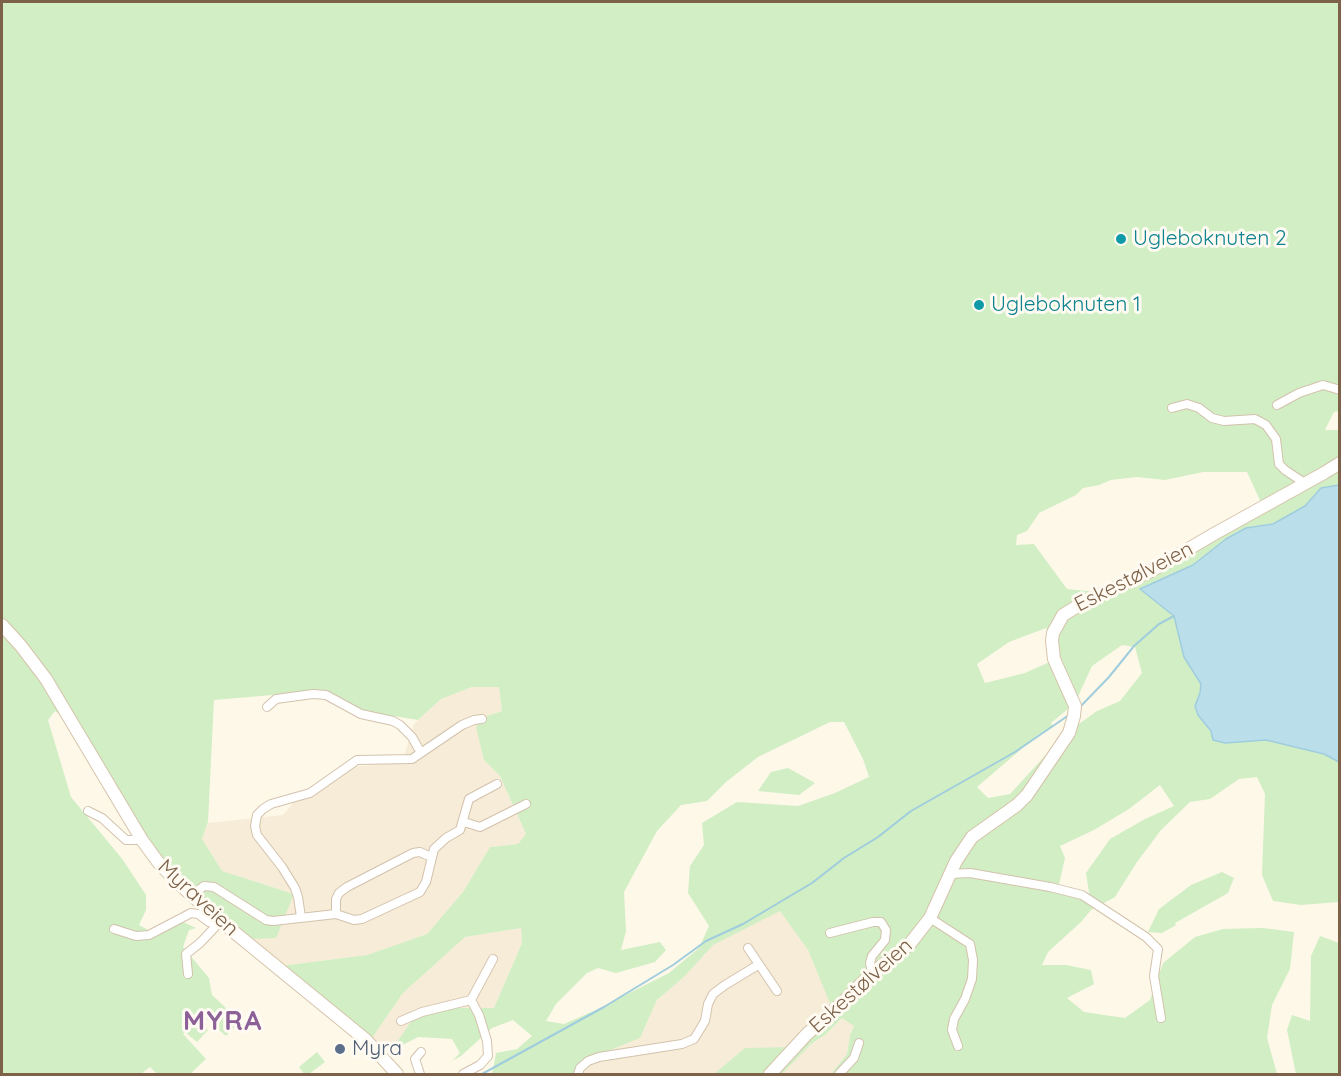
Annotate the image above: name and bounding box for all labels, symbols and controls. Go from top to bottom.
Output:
place label: Ugleboknuten 2 [1133,226,1287,252]
marker: Ugleboknuten 2 [1114,232,1128,246]
place label: Ugleboknuten 1 [991,292,1141,318]
marker: Ugleboknuten 1 [972,298,986,312]
street label: Eskestølveien [1070,536,1198,618]
street label: Myraveien [152,854,244,942]
street label: Eskestølveien [804,933,918,1039]
district label: MYRA [183,1006,263,1038]
place label: Myra [352,1036,402,1062]
marker: Myra [333,1042,347,1056]

